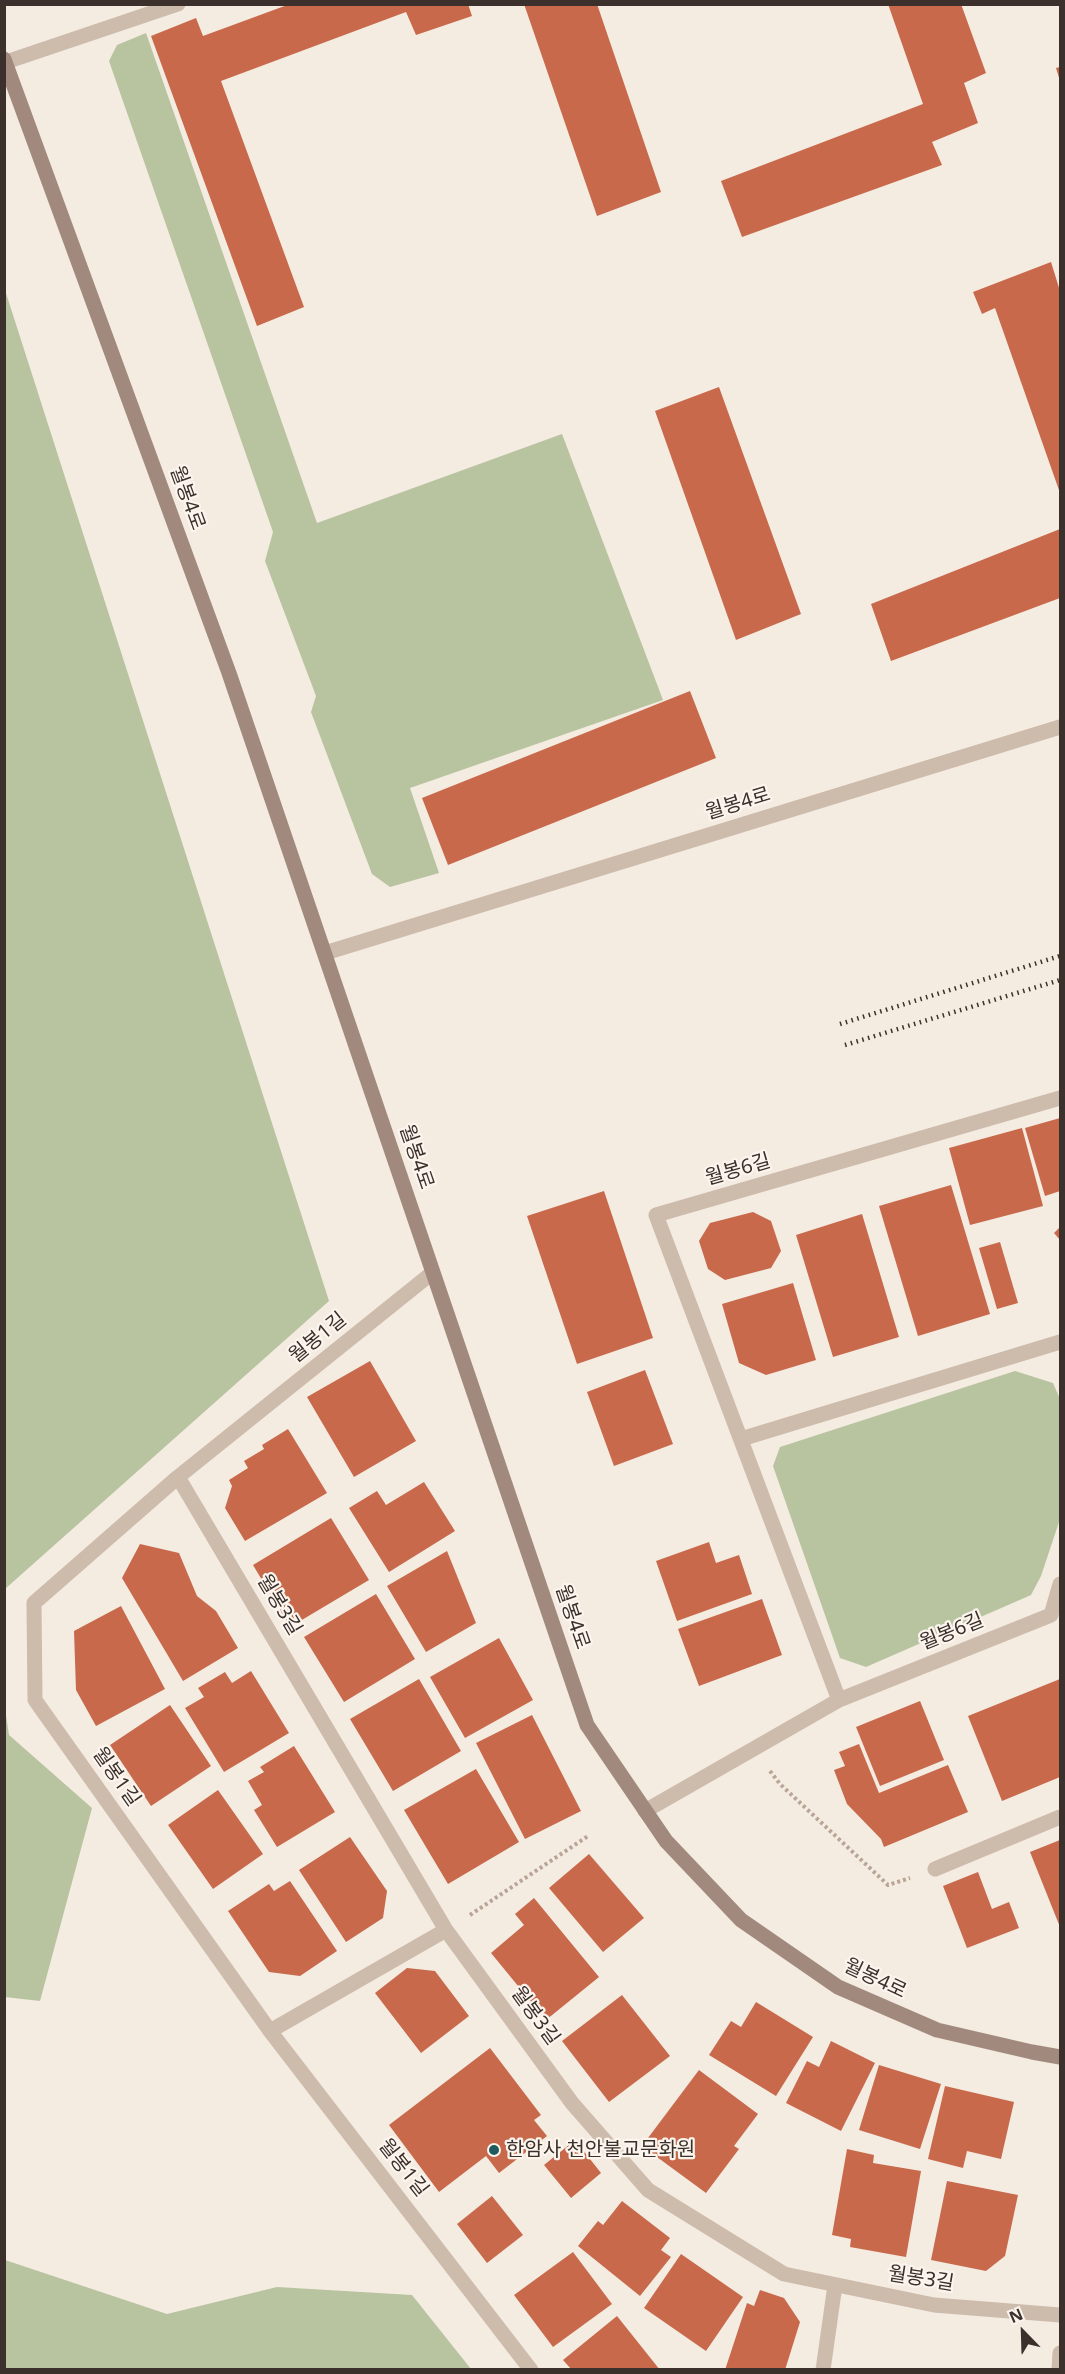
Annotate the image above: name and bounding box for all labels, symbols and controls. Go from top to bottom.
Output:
street label: 월봉4로 [164,463,210,533]
street label: 월봉4로 [703,783,773,825]
street label: 월봉4로 [394,1122,438,1192]
street label: 월봉6길 [703,1149,773,1191]
street label: 월봉1길 [285,1308,351,1368]
street label: 월봉3길 [252,1570,306,1640]
street label: 월봉4로 [550,1582,594,1652]
street label: 월봉6길 [917,1608,987,1656]
street label: 월봉1길 [87,1743,145,1811]
street label: 월봉4로 [840,1954,910,2004]
street label: 월봉3길 [506,1982,564,2050]
street label: 월봉1길 [373,2134,433,2202]
place label: 한암사 천안불교문화원 [506,2138,695,2162]
marker: 한암사 천안불교문화원 [487,2143,501,2157]
street label: 월봉3길 [886,2262,956,2296]
north arrow [993,2302,1053,2362]
text: N [1006,2303,1026,2328]

